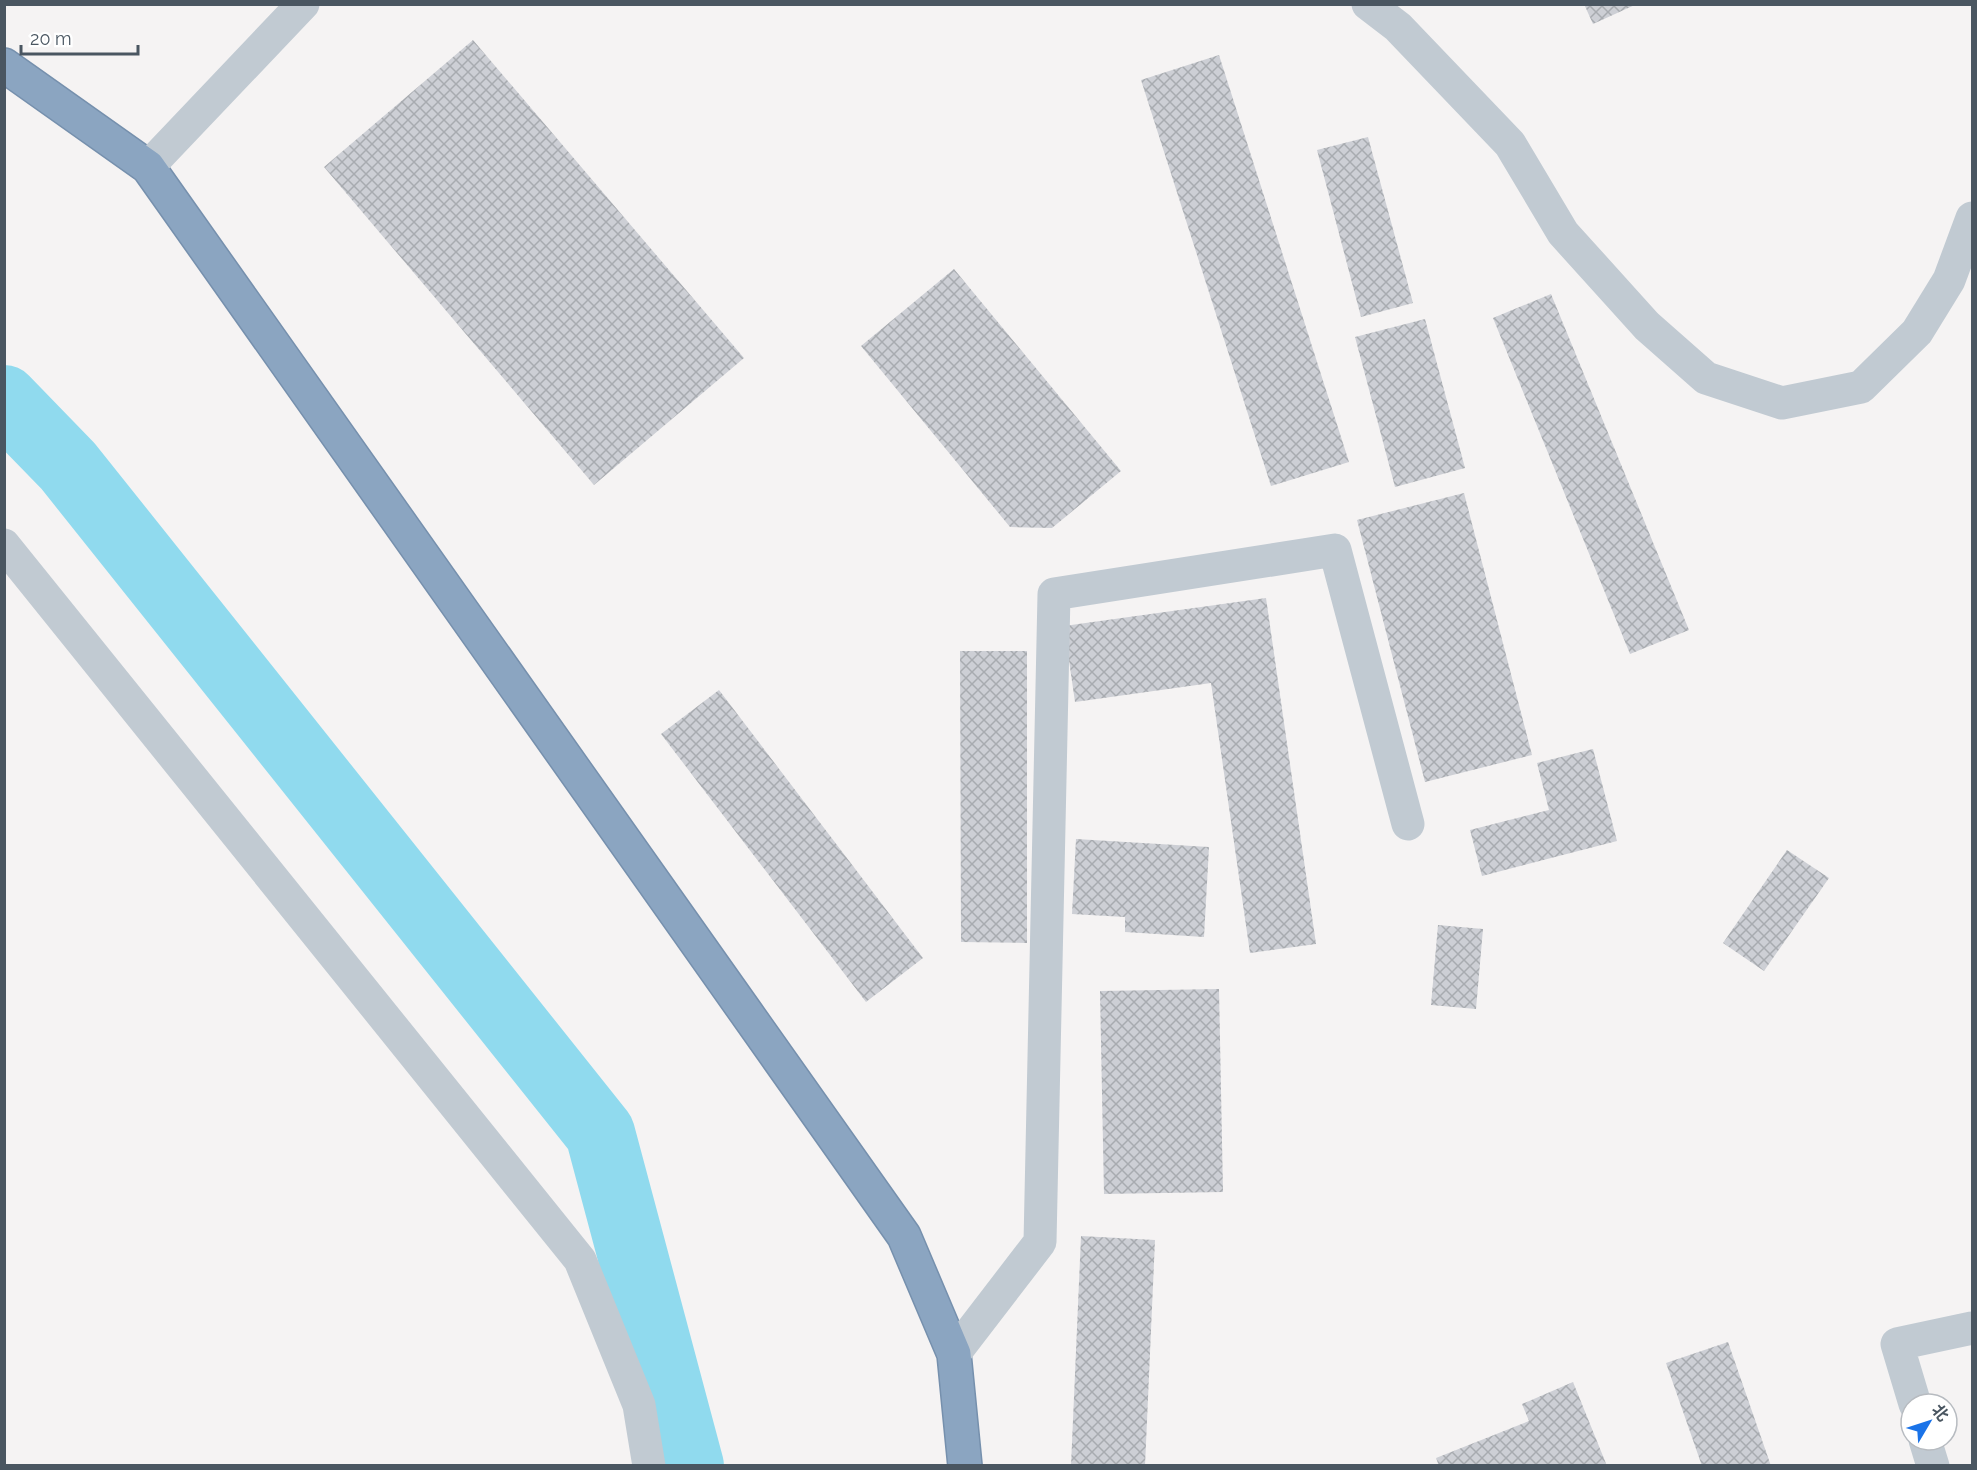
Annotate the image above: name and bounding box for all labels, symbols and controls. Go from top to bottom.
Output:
scale bar [21,18,138,56]
text: 20 m [30,28,72,49]
north arrow [1899,1392,1959,1452]
text: 北 [1928,1401,1953,1425]

